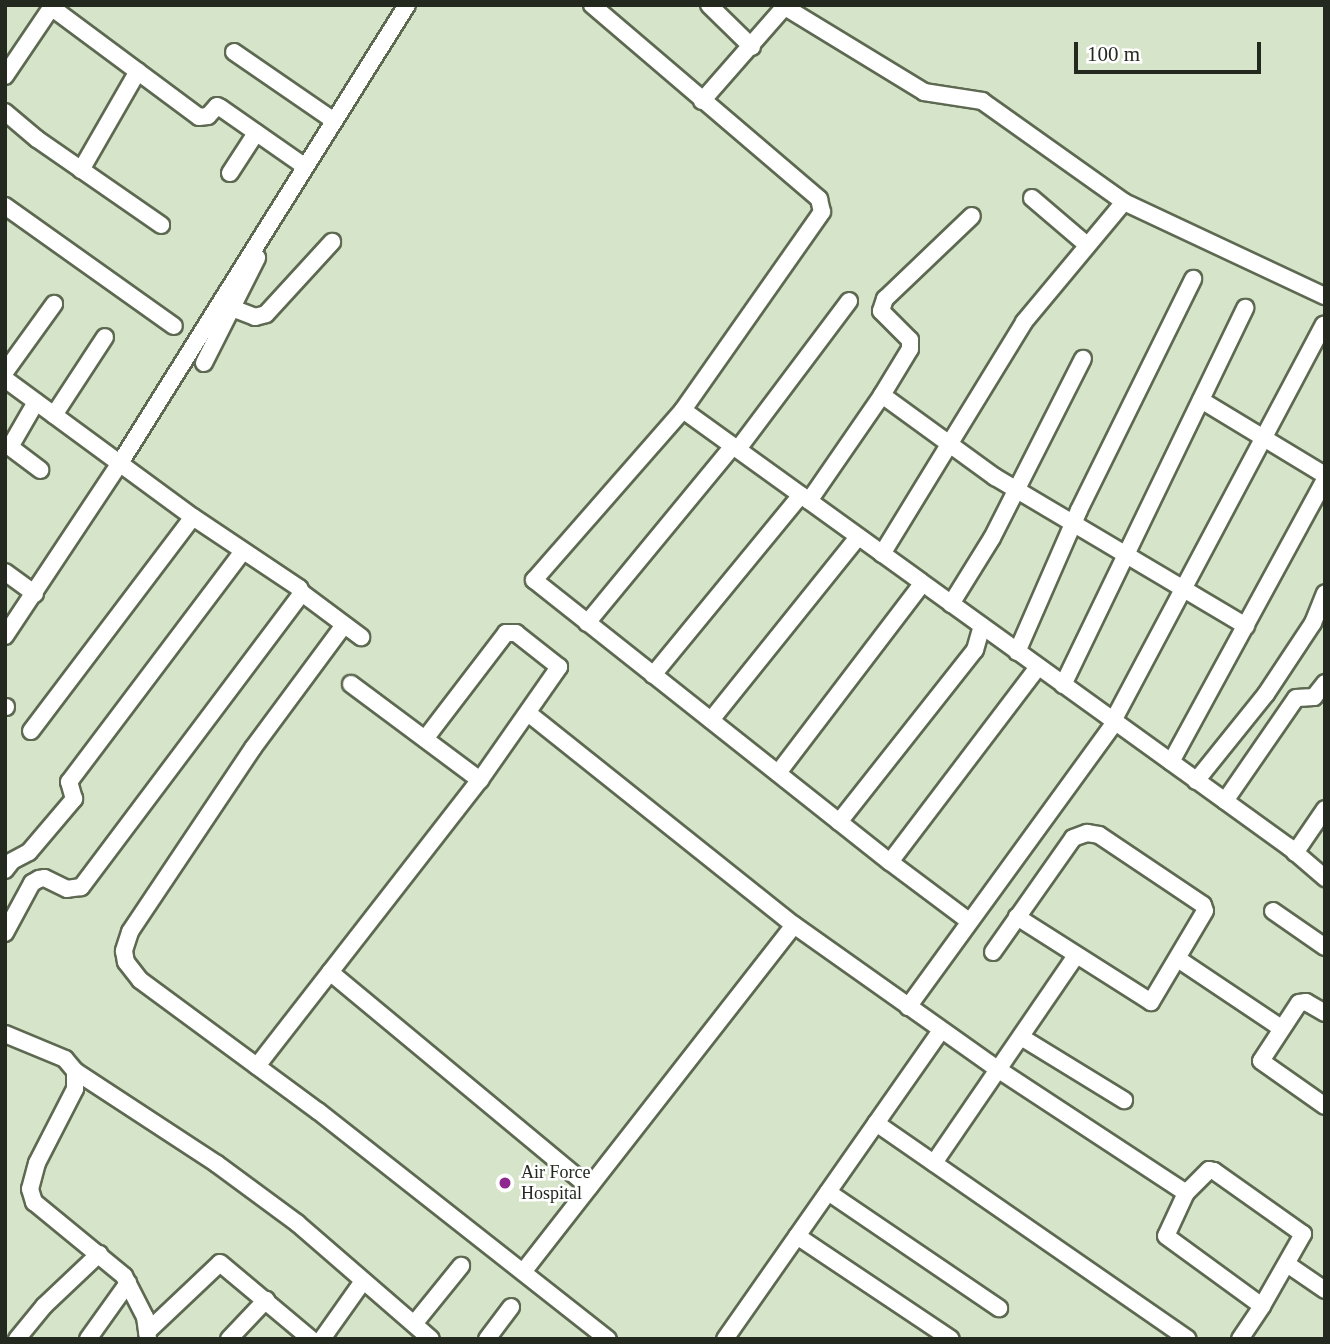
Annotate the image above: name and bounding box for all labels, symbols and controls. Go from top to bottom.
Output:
scale bar [1078,28,1265,72]
text: 100 m [1087,42,1140,66]
place label: Air Force Hospital [521,1162,590,1204]
marker: Air Force Hospital [495,1173,515,1193]

